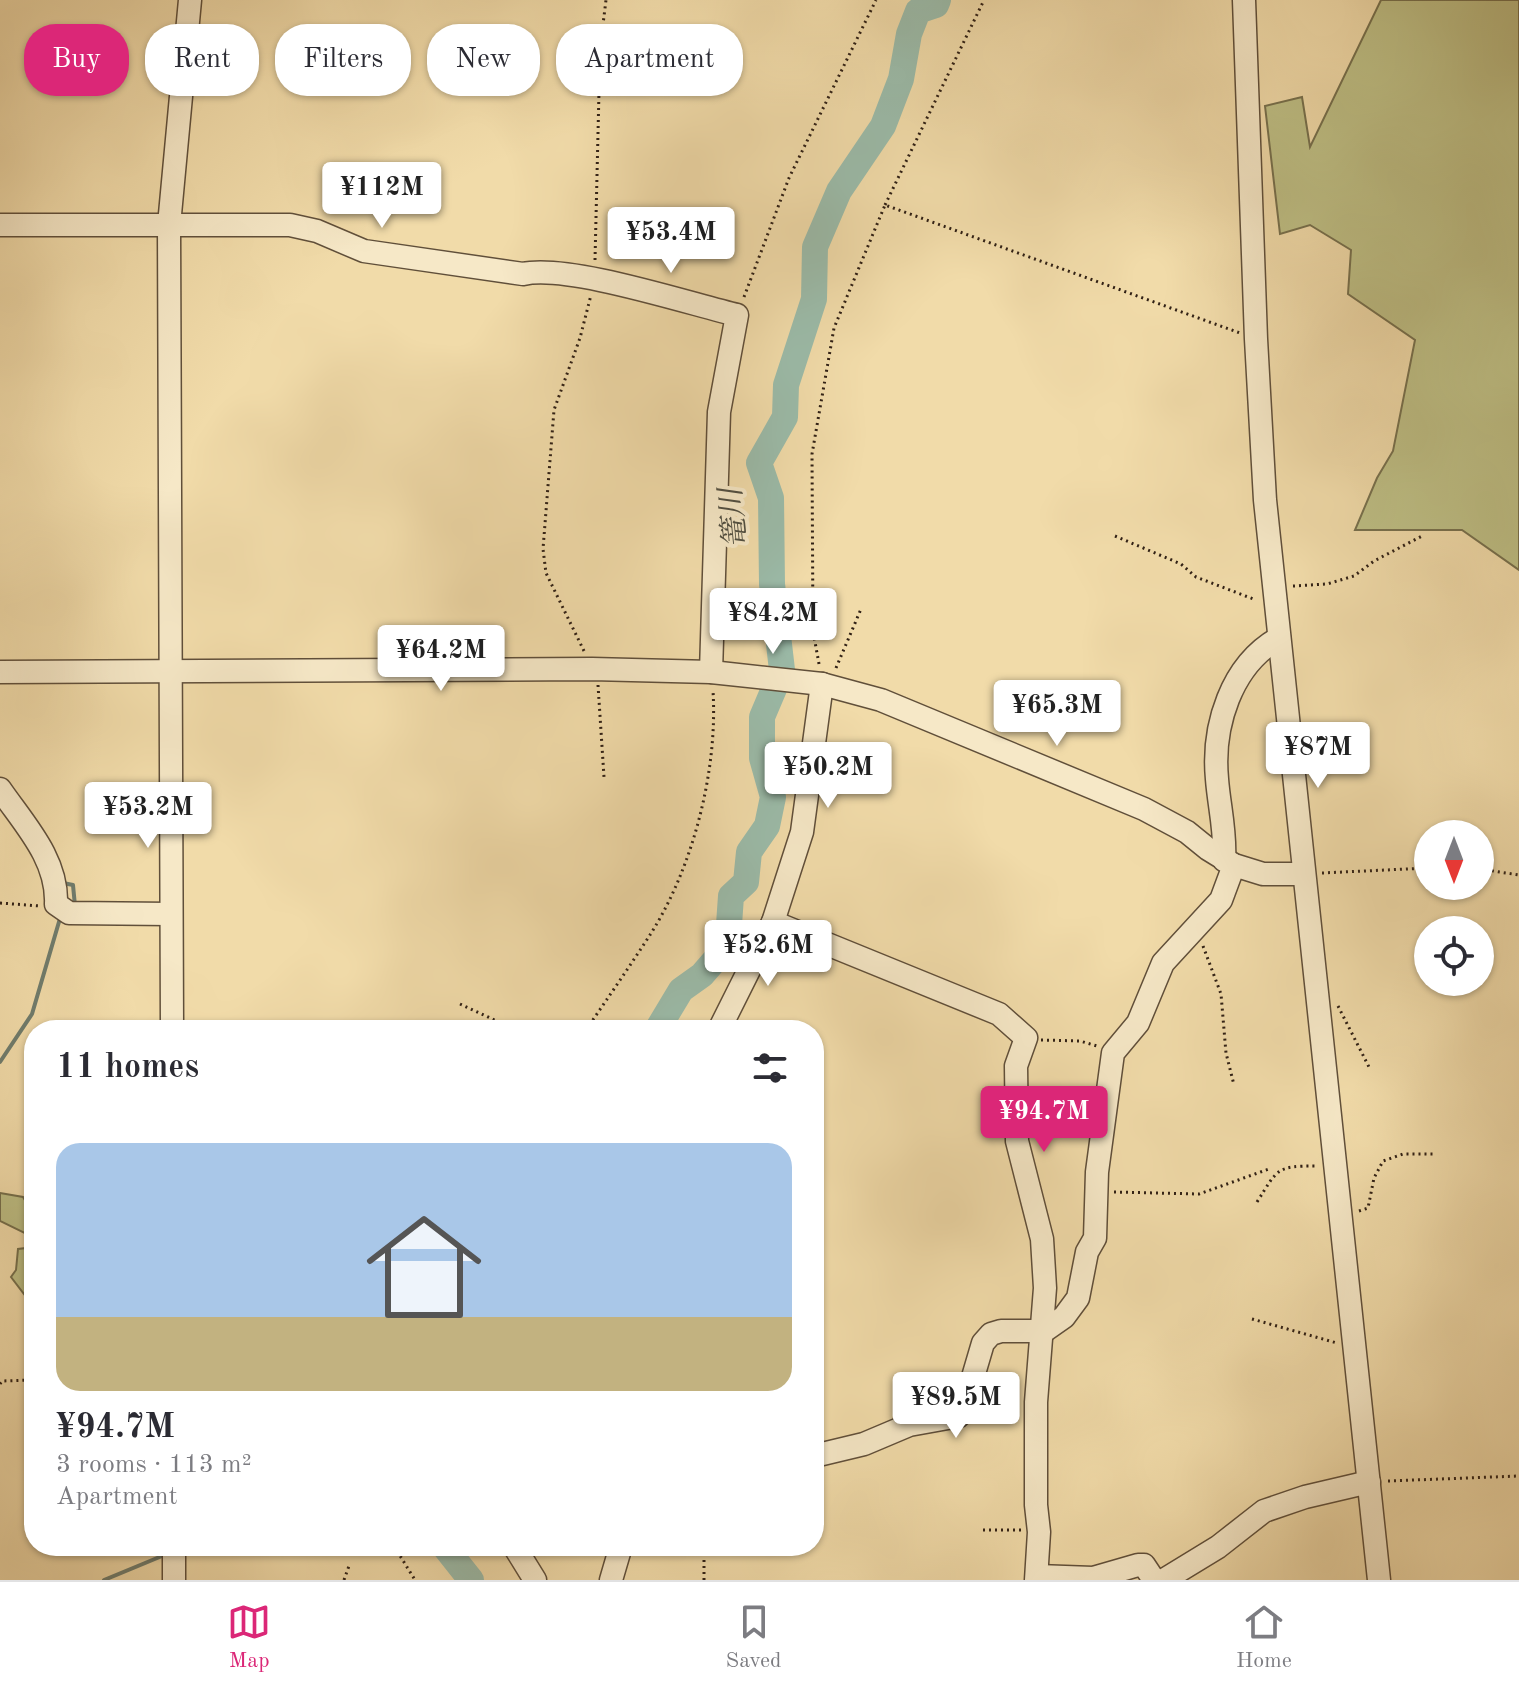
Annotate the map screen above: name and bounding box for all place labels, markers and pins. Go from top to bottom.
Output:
pin: ¥112M [326,162,438,230]
pin: ¥53.4M [606,207,736,275]
pin: ¥84.2M [708,588,838,656]
pin: ¥64.2M [376,625,506,693]
pin: ¥65.3M [992,680,1122,748]
pin: ¥87M [1271,722,1365,790]
pin: ¥50.2M [763,742,893,810]
pin: ¥53.2M [83,782,213,850]
pin: ¥52.6M [703,920,833,988]
pin: ¥94.7M [979,1086,1109,1154]
pin: ¥89.5M [891,1372,1021,1440]

